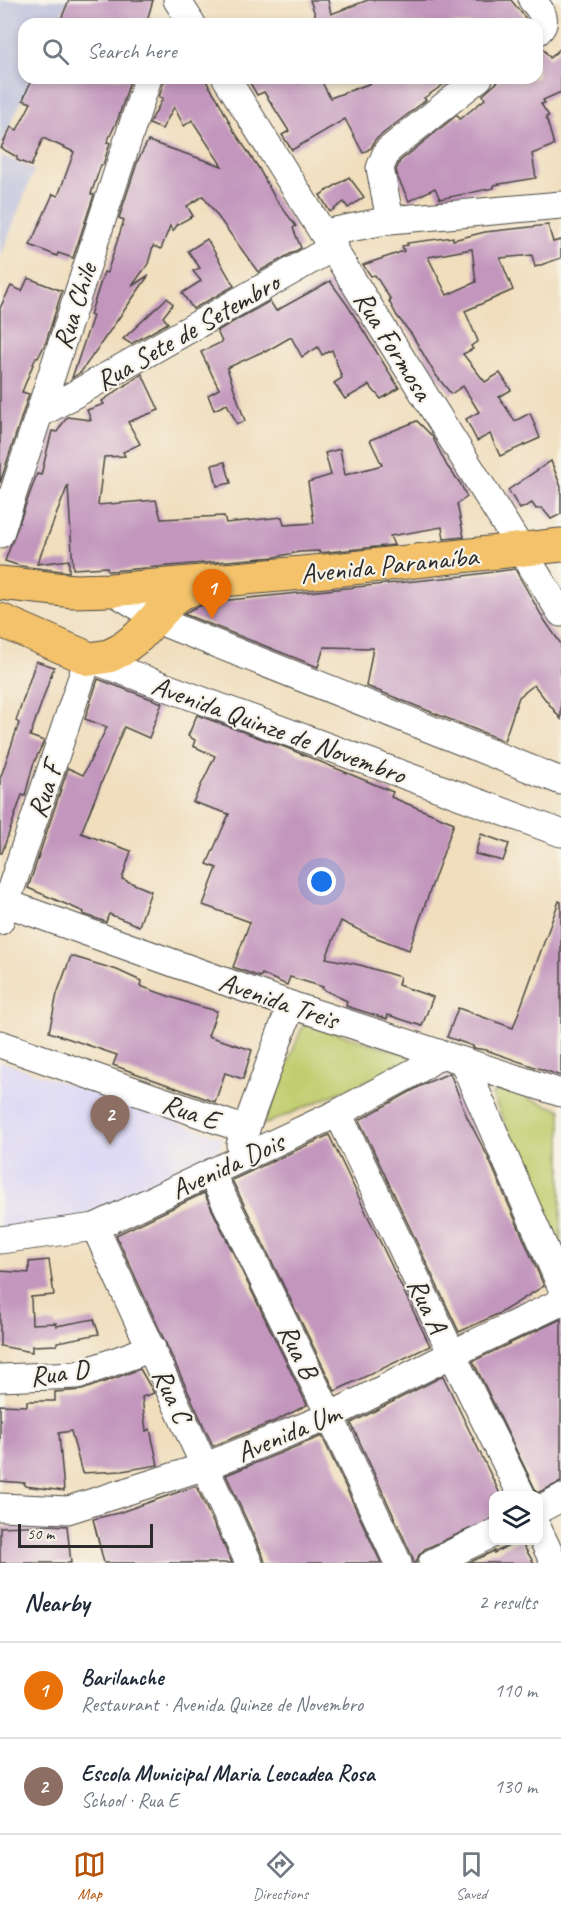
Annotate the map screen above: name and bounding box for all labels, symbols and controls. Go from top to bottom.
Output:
search box [18,18,543,84]
icon: search [39,35,72,68]
text: Search here [87,37,177,65]
street label: Rua Chile [44,257,105,353]
street label: Rua Sete de Setembro [89,263,288,398]
street label: Rua Formosa [346,284,442,408]
street label: Avenida Paranaíba [299,538,481,591]
pin: 1 [192,570,232,619]
street label: Avenida Quinze de Novembro [147,667,412,792]
street label: Rua F [19,753,72,822]
your location [307,867,336,896]
street label: Avenida Treis [215,964,345,1038]
street label: Rua E [158,1086,227,1138]
pin: 2 [90,1096,130,1145]
street label: Avenida Dois [165,1123,291,1207]
street label: Rua A [400,1272,456,1340]
street label: Rua B [270,1318,328,1387]
street label: Rua D [28,1351,92,1394]
street label: Rua C [145,1362,202,1431]
street label: Avenida Um [231,1394,348,1470]
map controls [489,1491,543,1545]
button: layers [489,1491,543,1545]
scale bar [18,1521,153,1548]
text: 50 m [27,1524,54,1544]
text: Nearby [24,1586,89,1619]
text: 2 results [478,1590,537,1615]
text: Barilanche [81,1664,163,1692]
text: 1 [39,1678,48,1703]
text: 110 m [494,1678,537,1703]
text: Restaurant · Avenida Quinze de Novembro [81,1692,363,1717]
text: Escola Municipal Maria Leocadea Rosa [81,1760,374,1788]
text: 2 [39,1774,48,1799]
text: 130 m [494,1774,537,1799]
text: School · Rua E [81,1788,178,1813]
tab: Map [73,1848,106,1904]
tab: Directions [253,1848,308,1904]
tab: Saved [455,1848,488,1904]

